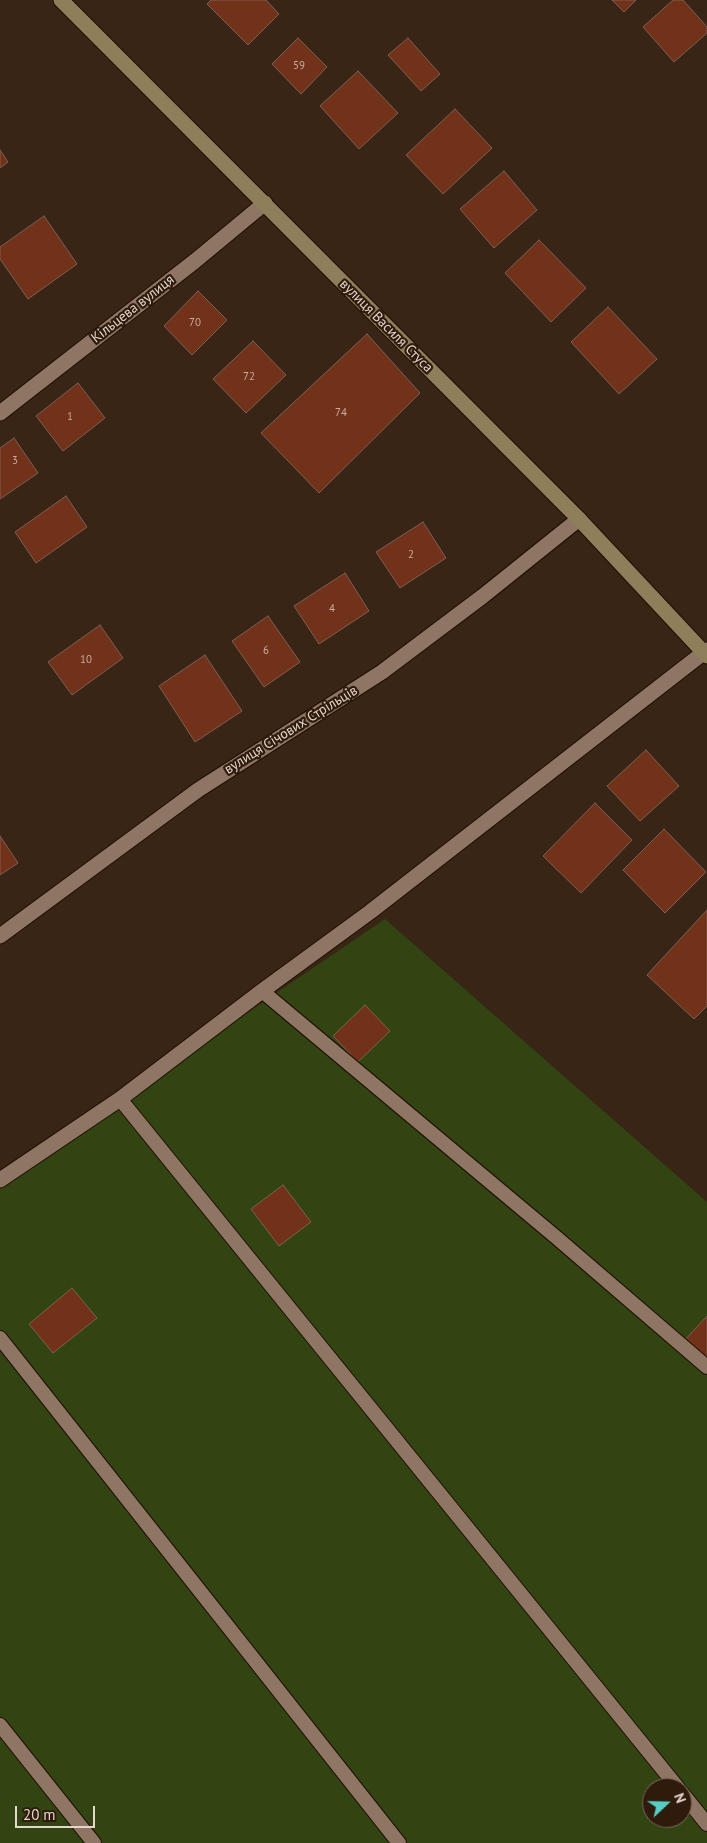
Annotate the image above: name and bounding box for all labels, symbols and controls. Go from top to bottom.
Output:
house number: 59 [293,59,305,73]
street label: Кільцева вулиця [88,271,178,347]
street label: вулиця Василя Стуса [336,276,436,376]
house number: 70 [189,316,201,330]
house number: 72 [243,370,255,384]
house number: 74 [335,406,347,420]
house number: 1 [67,410,73,424]
house number: 3 [12,454,18,468]
house number: 2 [408,548,414,562]
house number: 4 [329,602,335,616]
house number: 6 [263,644,269,658]
house number: 10 [80,653,92,667]
street label: вулиця Січових Стрільців [221,682,361,778]
north arrow [642,1778,692,1828]
text: N [670,1790,690,1805]
scale bar [18,1796,98,1828]
text: 20 m [23,1805,56,1824]

